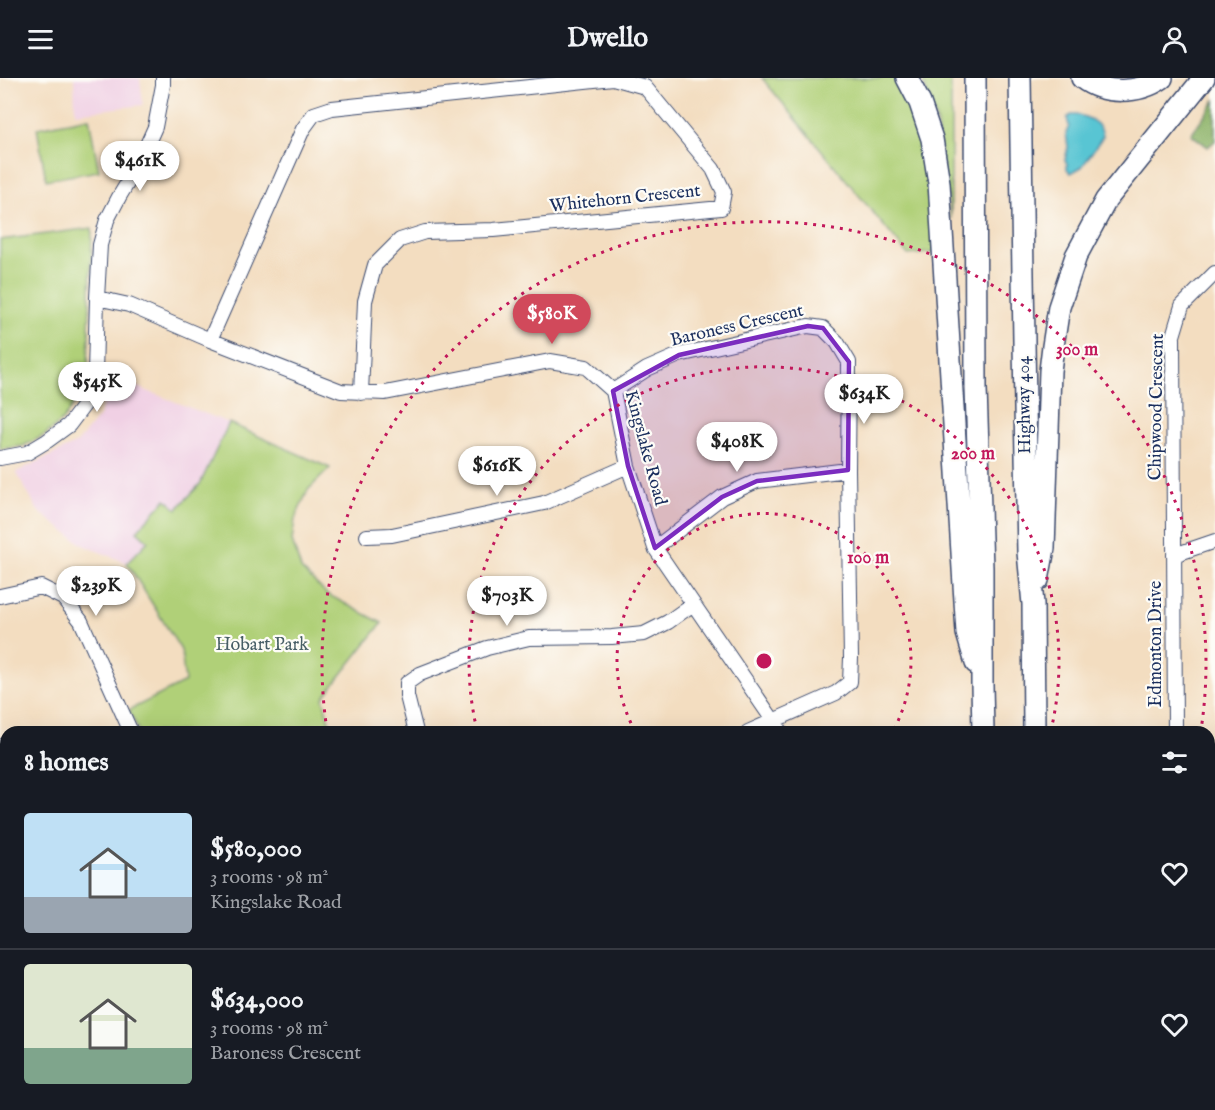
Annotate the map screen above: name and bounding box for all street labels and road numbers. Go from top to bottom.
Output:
street label: Whitehorn Crescent [548,180,702,218]
street label: Baroness Crescent [668,299,806,353]
street label: Chipwood Crescent [1144,333,1170,481]
street label: Highway 404 [1013,356,1037,454]
street label: Kingslake Road [619,388,672,509]
street label: Edmonton Drive [1145,581,1168,707]

